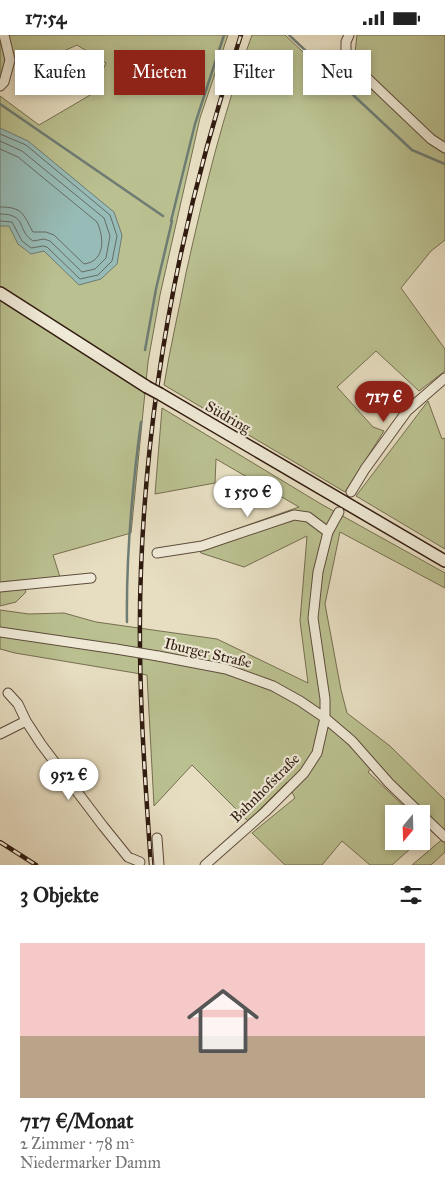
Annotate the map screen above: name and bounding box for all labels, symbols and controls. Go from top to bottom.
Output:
text: 17:54 [25,6,66,29]
chip: Kaufen [15,50,104,95]
chip: Mieten [114,50,205,95]
chip: Filter [215,50,293,95]
chip: Neu [303,50,371,95]
pin: 717 € [349,381,419,423]
text: 717 € [366,387,402,406]
street label: Südring [202,397,255,438]
pin: 1 550 € [202,475,294,518]
text: 1 550 € [224,482,272,501]
street label: Iburger Straße [162,634,254,672]
street label: Bahnhofstraße [227,750,303,826]
pin: 952 € [34,759,104,801]
text: 952 € [50,765,88,784]
north arrow [385,805,430,850]
map controls [385,805,430,850]
icon: filters [397,881,425,909]
text: 3 Objekte [20,882,99,908]
icon: home [178,976,268,1066]
text: 717 €/Monat [20,1108,133,1134]
text: 2 Zimmer · 78 m² [20,1134,134,1153]
text: Niedermarker Damm [20,1153,161,1172]

